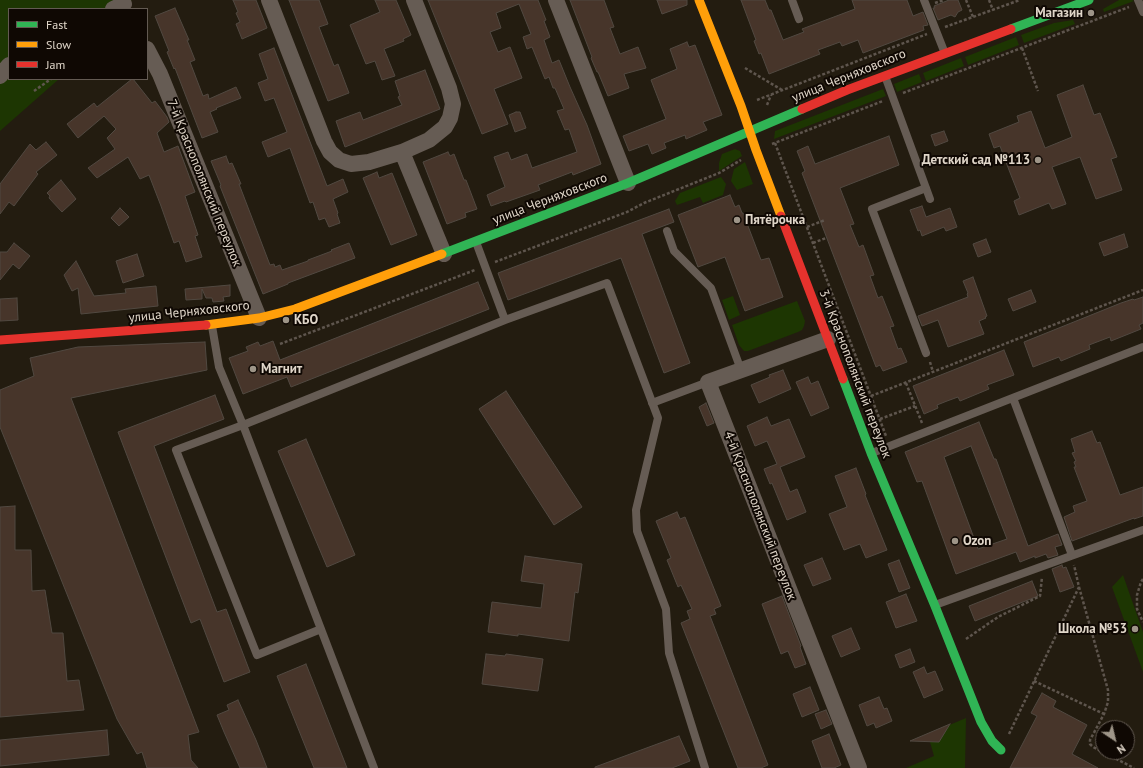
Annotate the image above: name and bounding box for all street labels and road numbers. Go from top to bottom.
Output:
street label: улица Черняховского [790,46,908,106]
street label: 7-й Краснополянский переулок [163,97,245,269]
street label: улица Черняховского [490,170,610,228]
street label: 3-й Краснополянский переулок [816,287,894,461]
street label: улица Черняховского [128,298,250,326]
street label: 4-й Краснополянский переулок [721,429,799,603]

